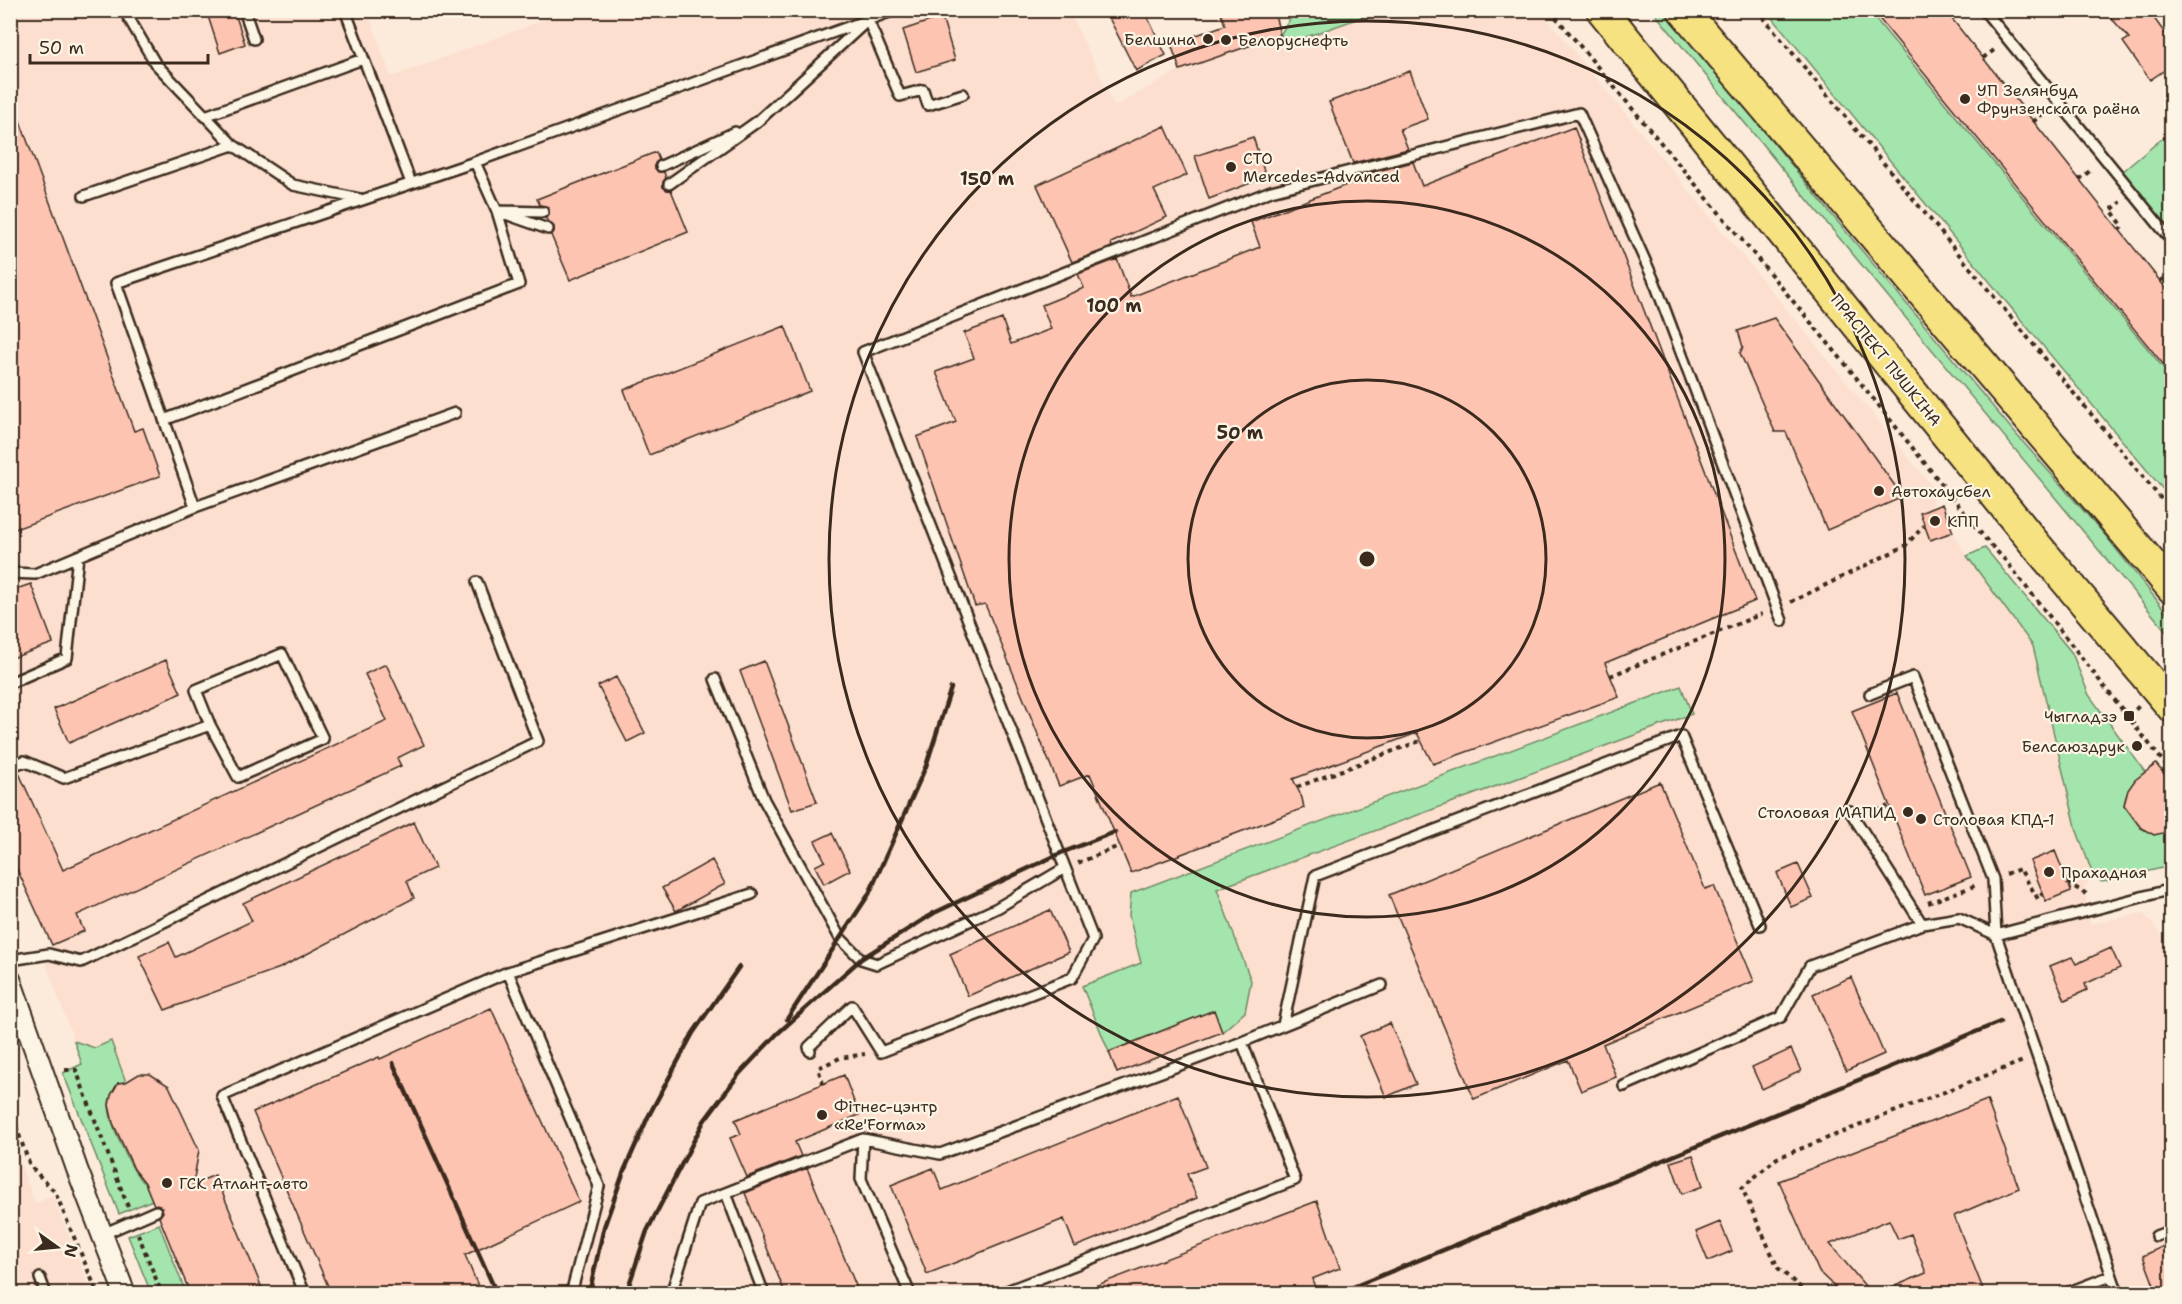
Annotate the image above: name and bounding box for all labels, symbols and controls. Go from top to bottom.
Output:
scale bar [30,27,208,65]
place label: Белшина [1124,29,1196,50]
place label: Белоруснефть [1238,30,1348,51]
marker: Белшина [1201,32,1215,46]
marker: Белоруснефть [1219,33,1233,47]
text: 50 m [39,36,84,60]
place label: УП Зелянбуд Фрунзенскага раёна [1977,80,2140,119]
marker: УП Зелянбуд Фрунзенскага раёна [1958,92,1972,106]
place label: СТО Mercedes-Advanced [1243,148,1400,187]
marker: СТО Mercedes-Advanced [1224,160,1238,174]
text: 150 m [960,167,1015,191]
street label: ПРАСПЕКТ ПУШКІНА [1826,289,1946,431]
text: 100 m [1086,294,1142,318]
text: 50 m [1217,421,1264,445]
place label: Автохаусбел [1891,481,1991,502]
marker: Автохаусбел [1872,484,1886,498]
place label: КПП [1947,511,1979,532]
marker: КПП [1928,514,1942,528]
centre of rings [1357,549,1377,569]
place label: Чыгладзэ [2044,706,2117,727]
marker: Чыгладзэ [2122,709,2136,723]
place label: Белсаюздрук [2022,736,2126,757]
marker: Белсаюздрук [2130,739,2144,753]
place label: Столовая МАПИД [1758,802,1896,823]
marker: Столовая МАПИД [1901,805,1915,819]
place label: Столовая КПД-1 [1933,809,2055,830]
marker: Столовая КПД-1 [1914,812,1928,826]
place label: Прахадная [2061,862,2147,883]
marker: Прахадная [2042,865,2056,879]
place label: Фітнес-цэнтр «Re'Forma» [834,1096,937,1135]
marker: Фітнес-цэнтр «Re'Forma» [815,1108,829,1122]
place label: ГСК Атлант-авто [179,1173,308,1194]
marker: ГСК Атлант-авто [160,1176,174,1190]
north arrow [27,1217,87,1277]
text: N [59,1242,83,1260]

